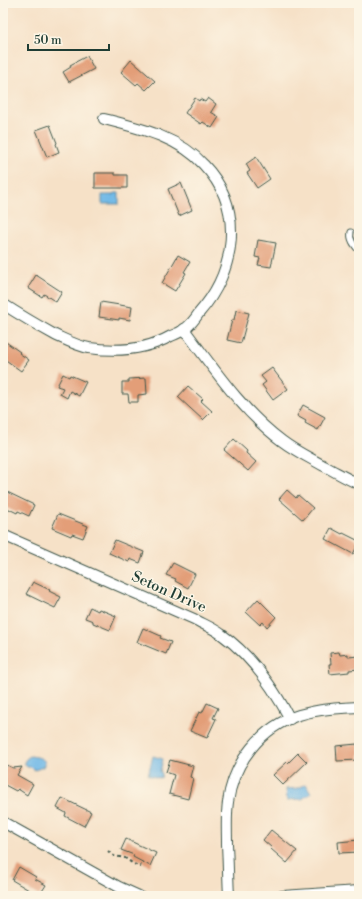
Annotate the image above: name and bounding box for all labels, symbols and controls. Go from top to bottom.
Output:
scale bar [28,26,109,52]
text: 50 m [34,33,62,48]
street label: Seton Drive [129,567,209,617]

